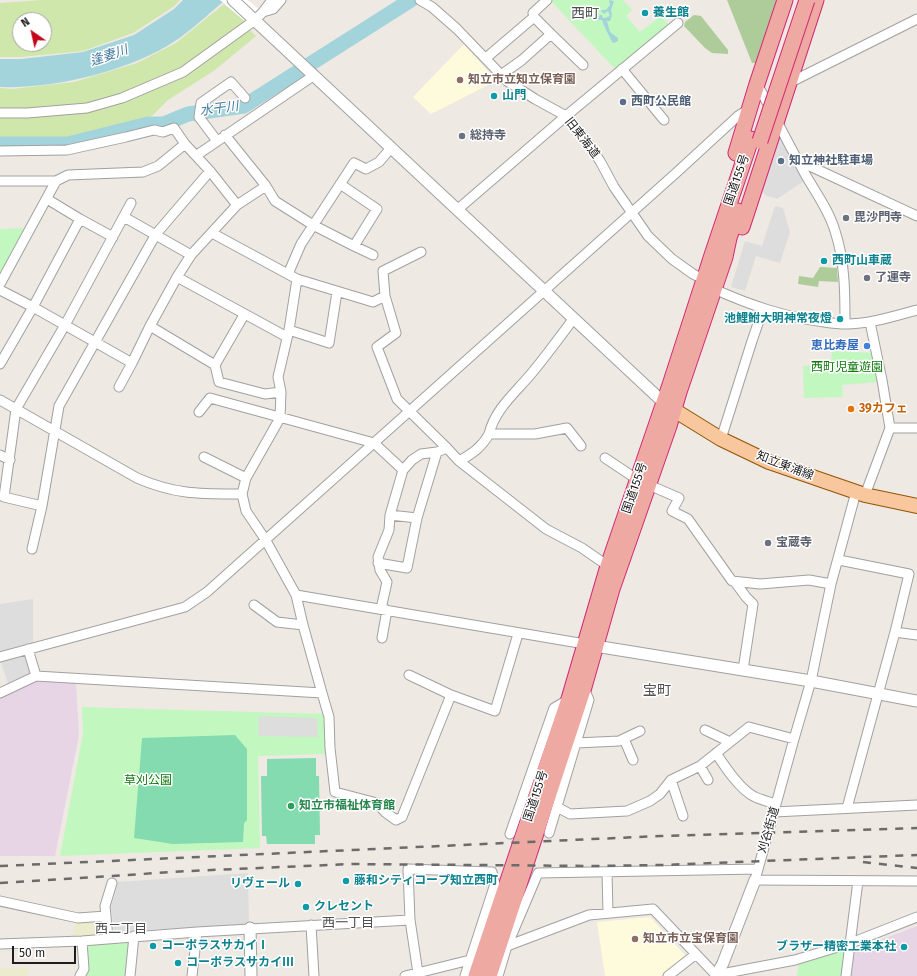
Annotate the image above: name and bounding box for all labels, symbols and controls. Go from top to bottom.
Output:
district label: 西町 [571,6,599,22]
place label: 養生館 [653,6,689,20]
marker: 養生館 [640,8,650,18]
north arrow [12,12,52,52]
text: N [19,15,32,30]
water label: 逢妻川 [88,42,130,70]
place label: 知立市立知立保育園 [468,73,576,87]
marker: 知立市立知立保育園 [455,75,465,85]
place label: 山門 [502,89,526,103]
marker: 山門 [489,91,499,101]
place label: 西町公民館 [631,95,691,109]
marker: 西町公民館 [618,97,628,107]
water label: 水干川 [199,99,239,119]
street label: 旧東海道 [562,115,602,161]
place label: 総持寺 [470,129,506,143]
marker: 総持寺 [457,131,467,141]
street label: 国道155号 [722,153,752,207]
place label: 知立神社駐車場 [789,154,873,168]
marker: 知立神社駐車場 [776,156,786,166]
place label: 毘沙門寺 [854,211,902,225]
marker: 毘沙門寺 [841,213,851,223]
place label: 西町山車蔵 [832,254,892,268]
marker: 西町山車蔵 [819,256,829,266]
place label: 了運寺 [875,271,911,285]
marker: 了運寺 [862,273,872,283]
place label: 池鯉鮒大明神常夜燈 [724,312,832,326]
marker: 池鯉鮒大明神常夜燈 [835,314,845,324]
place label: 恵比寿屋 [811,339,859,353]
marker: 恵比寿屋 [862,341,872,351]
park label: 西町児童遊園 [811,361,883,375]
place label: 39カフェ [859,402,908,416]
marker: 39カフェ [846,404,856,414]
street label: 知立東浦線 [754,449,816,483]
street label: 国道155号 [620,461,650,515]
place label: 宝蔵寺 [776,536,812,550]
marker: 宝蔵寺 [763,538,773,548]
district label: 宝町 [643,683,671,699]
street label: 国道155号 [521,768,551,824]
park label: 草刈公園 [124,774,172,788]
place label: 知立市福祉体育館 [299,799,395,813]
marker: 知立市福祉体育館 [286,801,296,811]
street label: 刈谷街道 [755,805,783,855]
place label: 藤和シティコープ知立西町 [354,874,498,888]
marker: 藤和シティコープ知立西町 [341,876,351,886]
place label: リヴェール [230,877,290,891]
marker: リヴェール [293,879,303,889]
place label: クレセント [314,900,374,914]
marker: クレセント [301,902,311,912]
district label: 西一丁目 [322,915,374,931]
district label: 西二丁目 [95,921,147,937]
place label: 知立市立宝保育園 [643,932,739,946]
marker: 知立市立宝保育園 [630,934,640,944]
scale bar [14,938,78,964]
place label: コーポラスサカイⅠ [161,939,269,953]
place label: ブラザー精密工業本社 [776,940,896,954]
marker: コーポラスサカイⅠ [148,941,158,951]
marker: ブラザー精密工業本社 [899,942,909,952]
text: 50 m [19,946,45,960]
place label: コーポラスサカイⅢ [186,956,294,970]
marker: コーポラスサカイⅢ [173,958,183,968]

